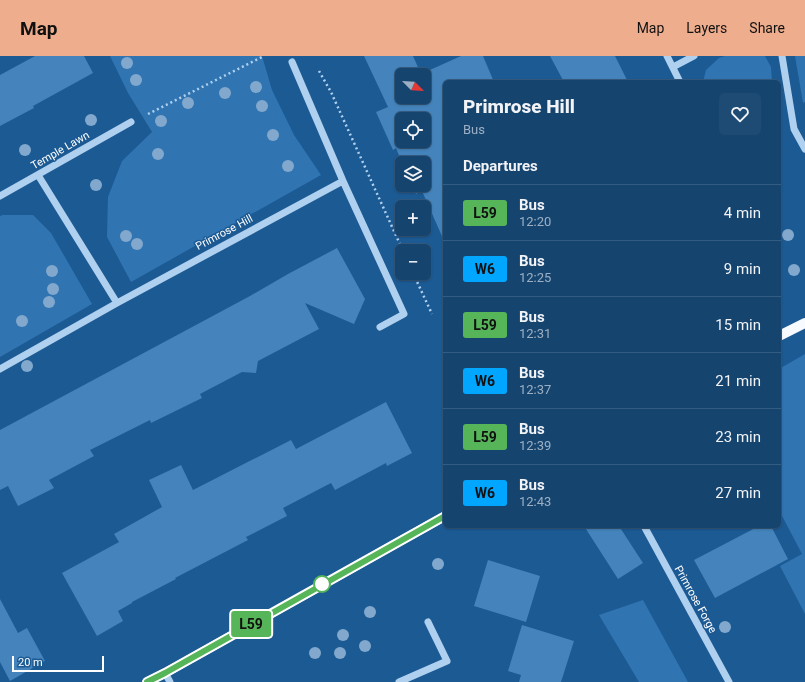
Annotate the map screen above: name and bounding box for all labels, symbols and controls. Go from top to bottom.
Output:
text: Map [20,17,58,40]
text: Map [637,20,664,36]
text: Layers [686,20,727,36]
text: Share [749,20,785,36]
north arrow [395,68,431,104]
map controls [395,68,431,280]
button: heart [719,93,761,135]
text: Primrose Hill [463,95,575,118]
button: locate [395,112,431,148]
text: Bus [463,122,485,137]
street label: Temple Lawn [29,129,92,172]
button: layers [395,156,431,192]
text: Departures [463,157,538,175]
text: Bus [519,196,545,214]
button: + [395,200,431,236]
text: 4 min [724,204,761,222]
text: L59 [473,205,497,221]
street label: Primrose Hill [193,212,255,253]
text: 12:20 [519,214,551,229]
button: − [395,244,431,280]
text: Bus [519,252,545,270]
text: 9 min [724,260,761,278]
text: W6 [475,261,495,277]
text: 12:25 [519,270,551,285]
text: Bus [519,308,545,326]
text: 15 min [715,316,761,334]
text: L59 [473,317,497,333]
text: 12:31 [519,326,551,341]
text: Bus [519,364,545,382]
text: 21 min [715,372,761,390]
text: W6 [475,373,495,389]
text: 12:37 [519,382,551,397]
text: Bus [519,420,545,438]
text: 23 min [715,428,761,446]
text: L59 [473,429,497,445]
text: 12:39 [519,438,551,453]
text: Bus [519,476,545,494]
text: 27 min [715,484,761,502]
text: W6 [475,485,495,501]
text: 12:43 [519,494,551,509]
street label: Primrose Forge [672,563,720,635]
unlabelled marker [313,575,331,593]
line badge: L59 [228,611,274,637]
text: L59 [239,616,263,632]
scale bar [12,654,104,673]
text: 20 m [18,656,43,669]

